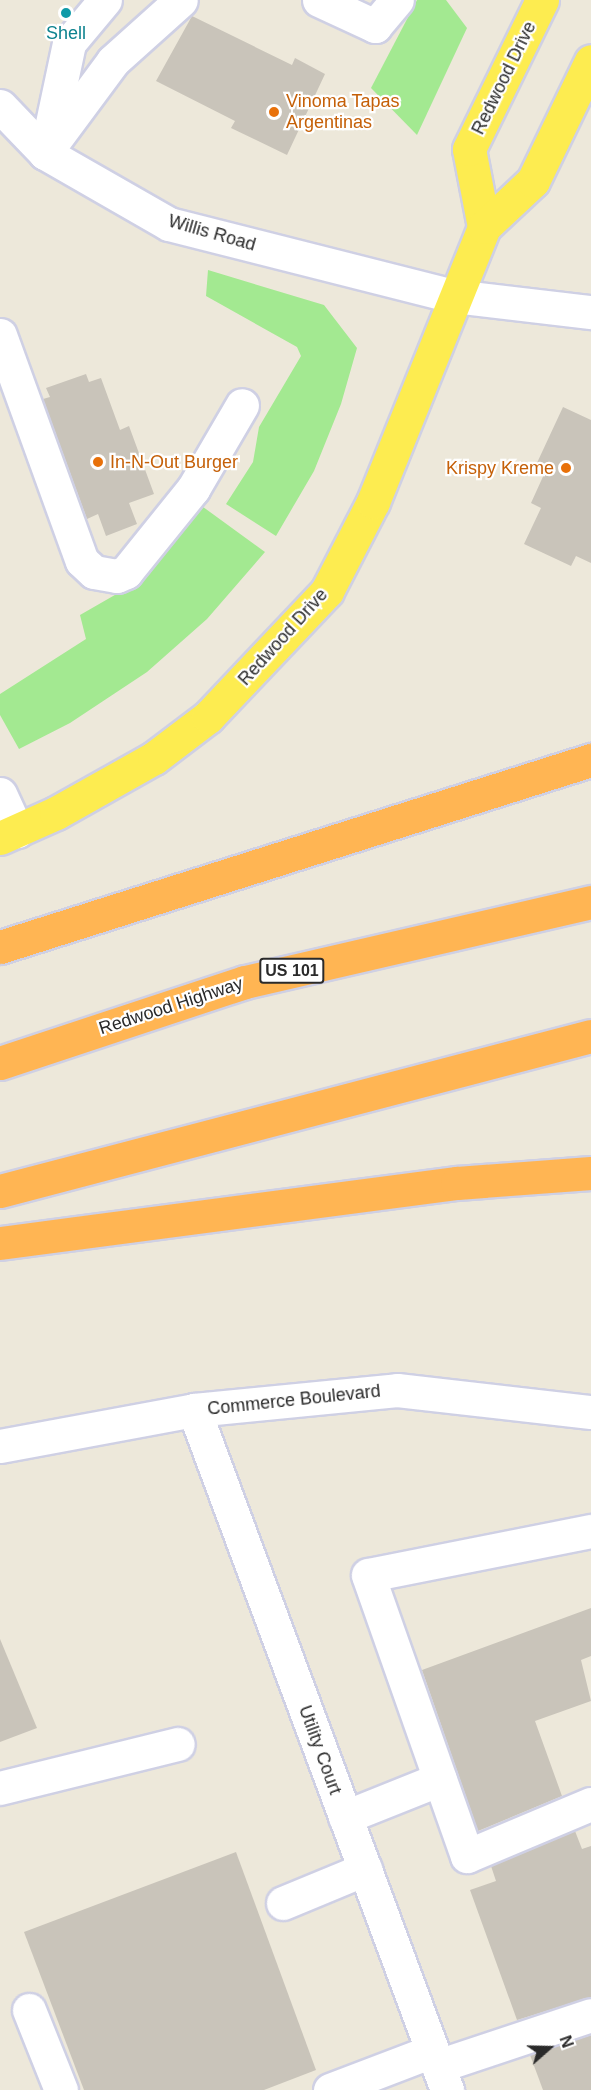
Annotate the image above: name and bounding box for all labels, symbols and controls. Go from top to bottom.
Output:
marker: Shell [59,6,73,20]
street label: Redwood Drive [467,18,541,138]
place label: Shell [46,22,86,44]
place label: Vinoma Tapas Argentinas [286,91,400,134]
marker: Vinoma Tapas Argentinas [267,105,281,119]
street label: Willis Road [166,210,258,256]
place label: In-N-Out Burger [110,451,238,473]
marker: In-N-Out Burger [91,455,105,469]
place label: Krispy Kreme [446,457,554,479]
marker: Krispy Kreme [559,461,573,475]
street label: Redwood Drive [234,584,332,690]
road number: US 101 [259,958,325,984]
street label: Redwood Highway [96,973,246,1039]
street label: Commerce Boulevard [206,1380,382,1420]
street label: Utility Court [294,1703,346,1797]
north arrow [519,2018,579,2078]
text: N [556,2033,576,2050]

